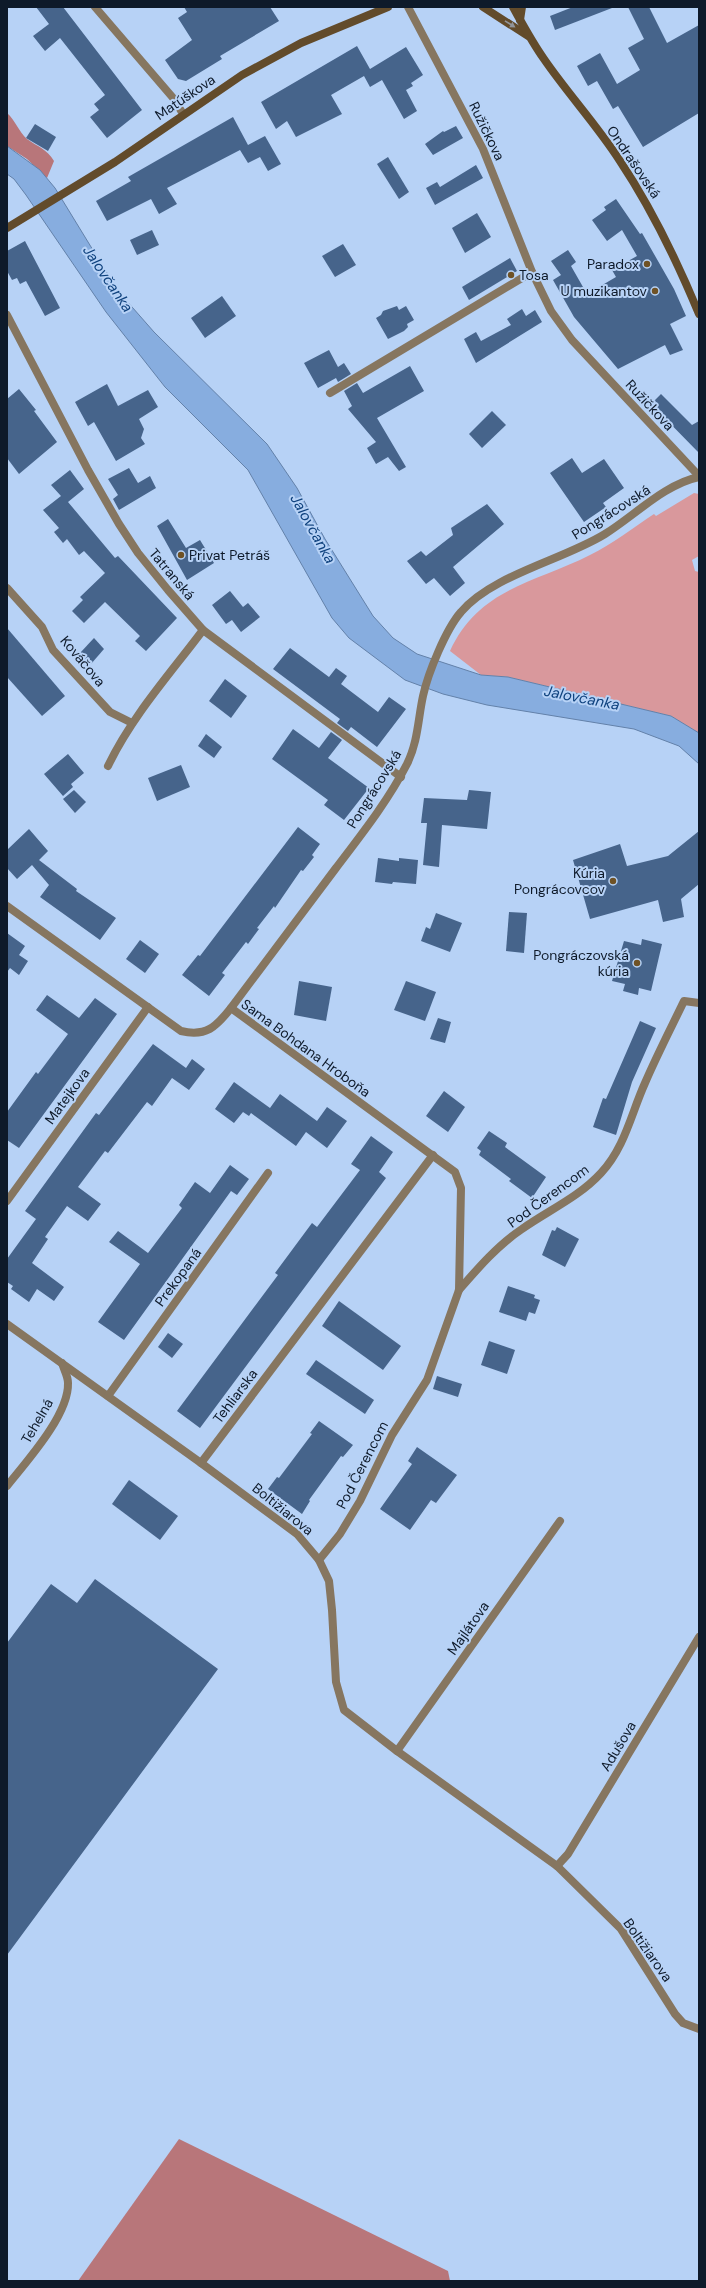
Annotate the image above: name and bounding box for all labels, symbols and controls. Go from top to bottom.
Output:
one-way arrow [504,21,516,28]
street label: Matúškova [151,70,219,124]
street label: Ružičkova [465,99,509,163]
street label: Ondrašovská [603,122,665,202]
water label: Jalovčanka [78,242,138,316]
place label: Paradox [587,255,639,273]
marker: Paradox [642,259,652,269]
place label: Tosa [519,266,549,284]
marker: Tosa [506,270,516,280]
place label: U muzikantov [561,282,648,300]
marker: U muzikantov [650,286,660,296]
street label: Ružičkova [622,376,678,434]
street label: Pongrácovská [568,481,654,543]
water label: Jalovčanka [286,491,340,567]
street label: Tatranská [145,544,199,604]
place label: Privat Petráš [189,546,270,564]
marker: Privat Petráš [176,550,186,560]
street label: Kováčova [57,632,109,690]
water label: Jalovčanka [543,681,621,715]
street label: Pongrácovská [343,746,405,832]
place label: Kúria Pongrácovcov [514,864,606,898]
marker: Kúria Pongrácovcov [608,876,618,886]
place label: Pongráczovská kúria [533,946,629,980]
marker: Pongráczovská kúria [632,958,642,968]
street label: Sama Bohdana Hroboňa [238,995,374,1101]
street label: Matejkova [41,1064,93,1128]
street label: Pod Čerencom [504,1160,592,1232]
street label: Prekopaná [151,1244,205,1310]
street label: Tehliarska [209,1365,261,1427]
street label: Tehelná [17,1395,57,1447]
street label: Pod Čerencom [332,1418,392,1512]
street label: Boltižiarova [249,1479,317,1539]
street label: Majlátova [443,1598,493,1658]
street label: Adušova [596,1718,640,1774]
street label: Boltižiarova [620,1915,676,1985]

